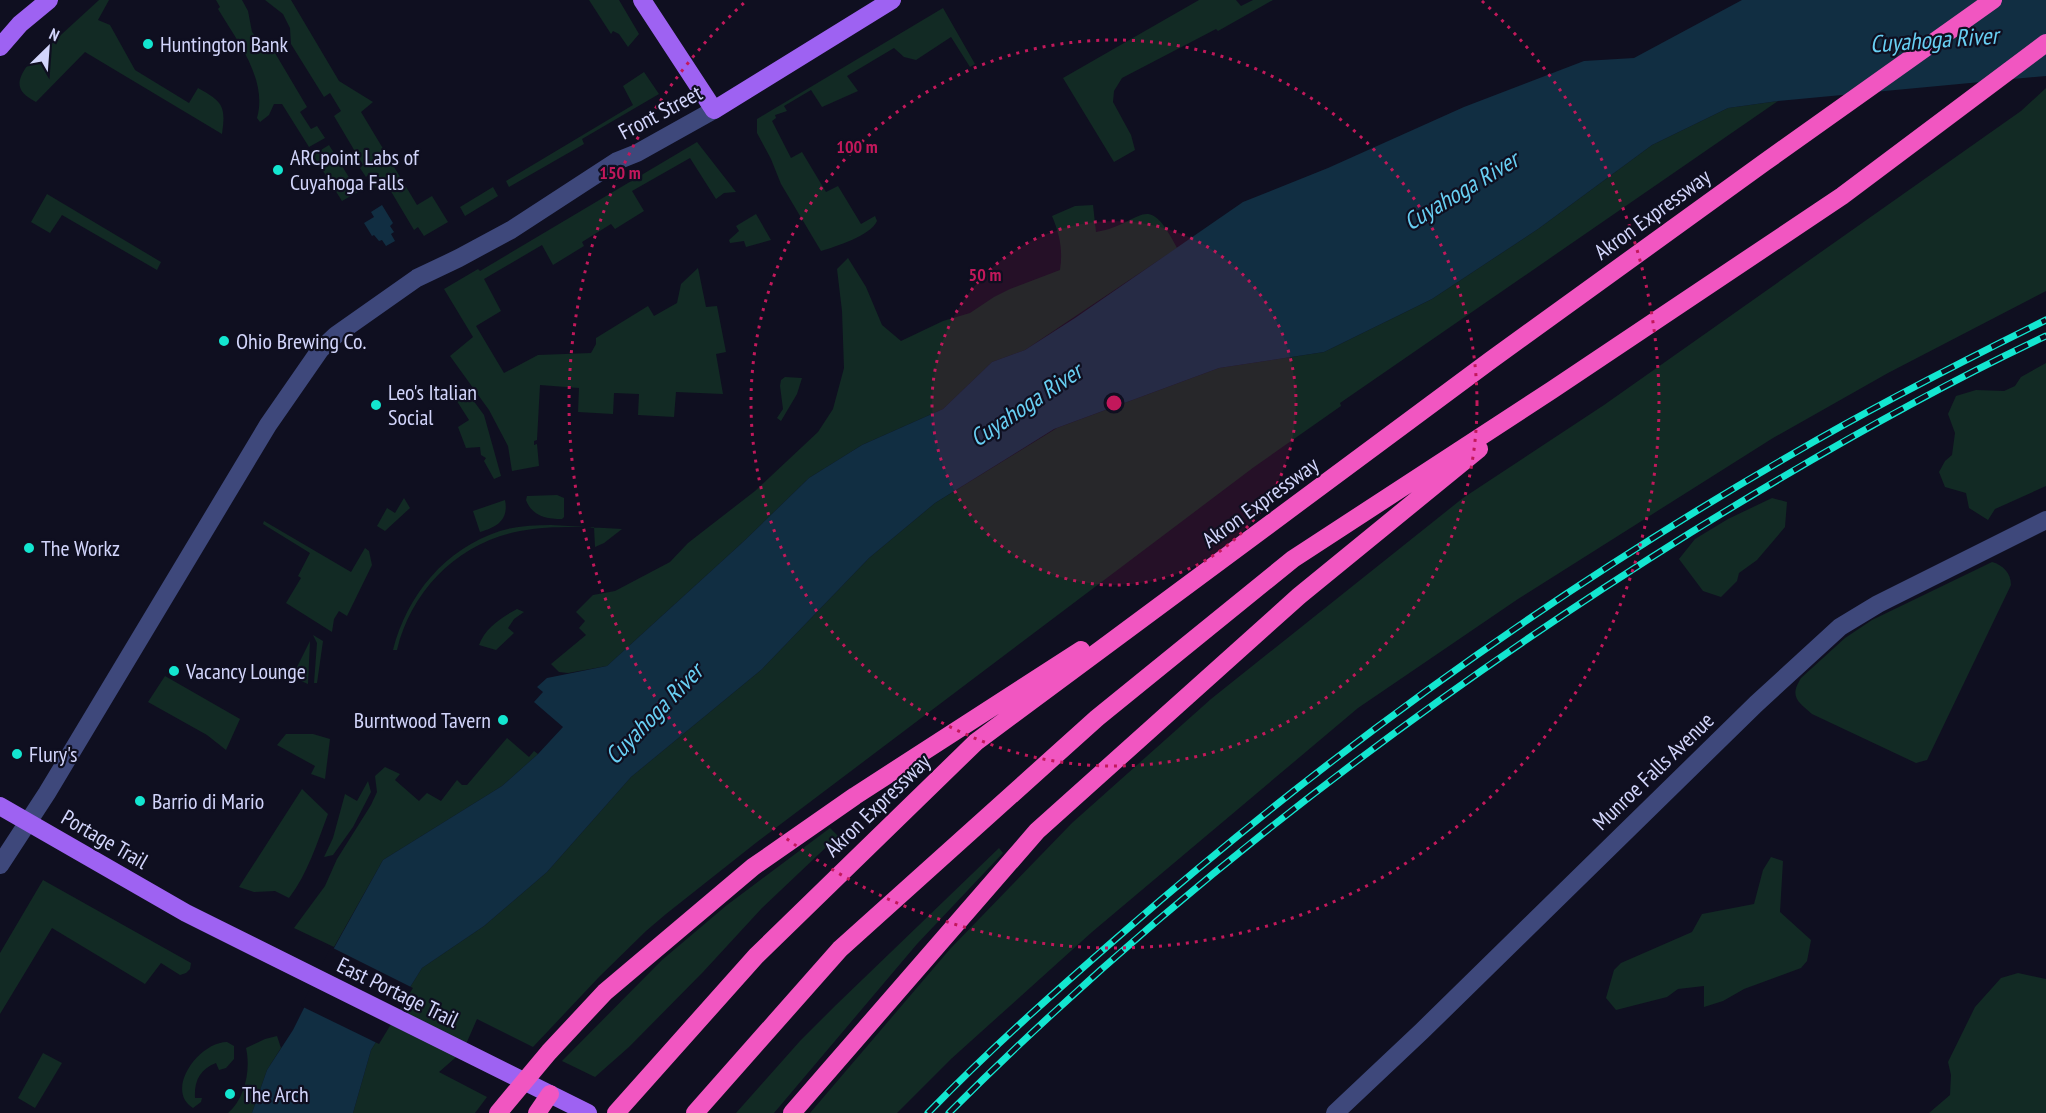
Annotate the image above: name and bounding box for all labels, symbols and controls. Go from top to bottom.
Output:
north arrow [18,18,78,78]
water label: Cuyahoga River [1869,19,2002,59]
text: N [46,24,62,45]
place label: Huntington Bank [160,30,289,58]
marker: Huntington Bank [141,37,155,51]
street label: Front Street [613,78,707,146]
text: 100 m [836,135,878,158]
place label: ARCpoint Labs of Cuyahoga Falls [290,143,420,196]
water label: Cuyahoga River [1398,143,1527,237]
text: 150 m [599,161,641,184]
street label: Akron Expressway [1588,162,1716,266]
marker: ARCpoint Labs of Cuyahoga Falls [271,163,285,177]
text: 50 m [969,263,1001,286]
place label: Ohio Brewing Co. [236,327,366,355]
marker: Ohio Brewing Co. [217,334,231,348]
water label: Cuyahoga River [964,354,1090,453]
place label: Leo's Italian Social [388,378,477,431]
centre of rings [1104,393,1124,413]
marker: Leo's Italian Social [369,398,383,412]
street label: Akron Expressway [1196,450,1324,554]
place label: The Workz [41,534,120,562]
marker: The Workz [22,541,36,555]
water label: Cuyahoga River [598,654,712,771]
place label: Vacancy Lounge [185,657,306,685]
marker: Vacancy Lounge [167,664,181,678]
place label: Burntwood Tavern [354,706,491,734]
street label: Munroe Falls Avenue [1587,706,1719,836]
marker: Burntwood Tavern [496,713,510,727]
place label: Flury's [29,740,77,768]
marker: Flury's [10,747,24,761]
street label: Akron Expressway [818,747,936,863]
place label: Barrio di Mario [152,787,264,815]
marker: Barrio di Mario [133,794,147,808]
street label: Portage Trail [57,803,154,875]
street label: East Portage Trail [333,950,464,1034]
place label: The Arch [242,1080,309,1108]
marker: The Arch [223,1087,237,1101]

